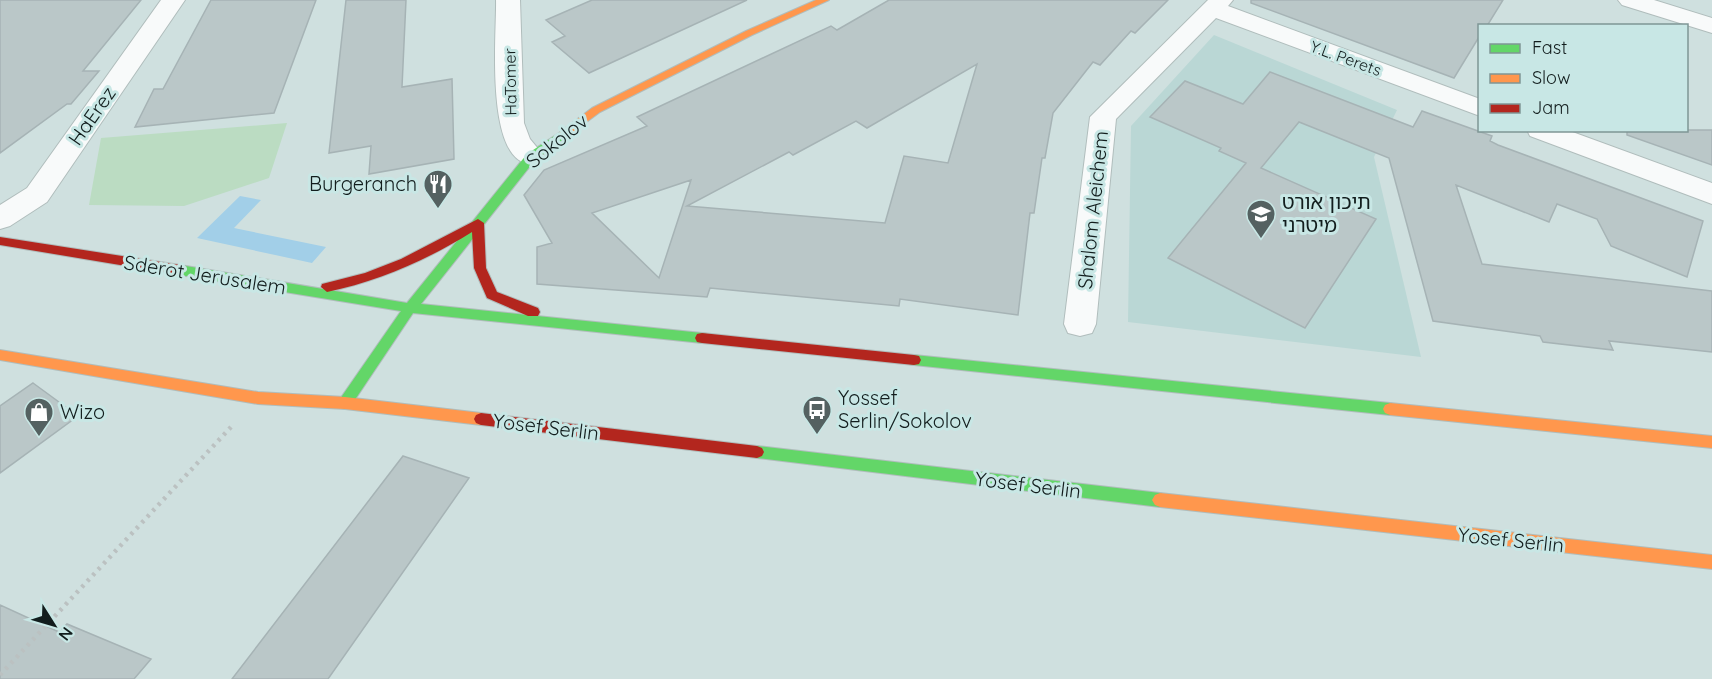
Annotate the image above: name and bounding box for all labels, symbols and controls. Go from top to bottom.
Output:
legend [1478,24,1688,132]
street label: Y.L. Perets [1308,36,1384,80]
text: Fast [1532,36,1567,59]
street label: HaTomer [499,48,521,116]
text: Slow [1532,66,1570,89]
street label: HaErez [62,81,121,150]
text: Jam [1532,96,1570,119]
street label: Sokolov [521,108,593,173]
street label: Shalom Aleichem [1072,130,1113,290]
restaurant icon: Burgeranch [422,168,454,210]
place label: Burgeranch [309,171,417,196]
place label: תיכון אורט מיטרני [1282,189,1371,237]
school or university icon: תיכון אורט מיטרני [1245,198,1277,240]
street label: Sderot Jerusalem [122,249,288,300]
place label: Yossef Serlin/Sokolov [838,385,972,433]
bus stop icon: Yossef Serlin/Sokolov [801,394,833,436]
shop icon: Wizo [23,396,55,438]
place label: Wizo [60,399,105,424]
street label: Yosef Serlin [492,408,600,445]
street label: Yosef Serlin [974,466,1082,503]
street label: Yosef Serlin [1457,522,1565,557]
north arrow [24,595,84,655]
text: N [54,623,78,645]

